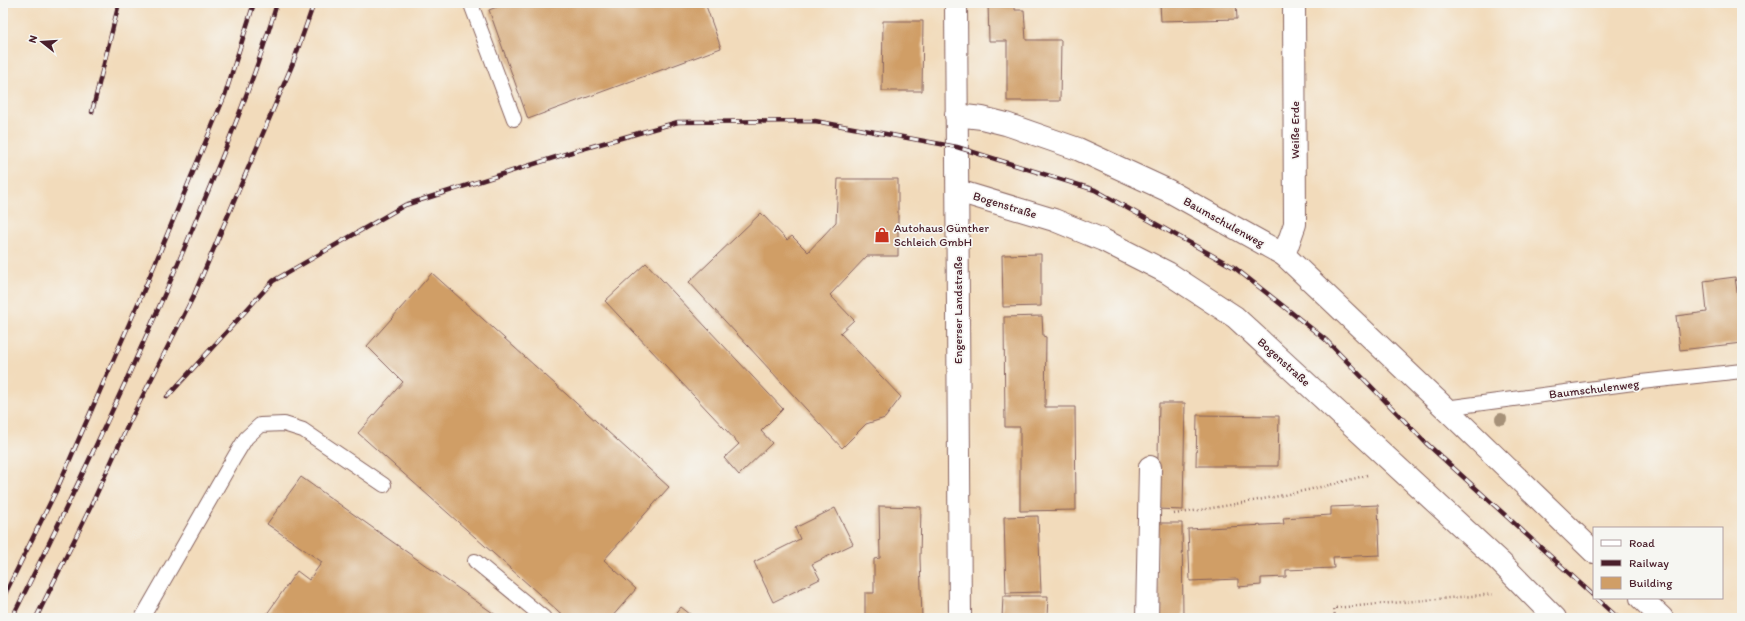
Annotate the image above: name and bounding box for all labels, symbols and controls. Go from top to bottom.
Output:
north arrow [22,22,62,62]
text: N [26,34,40,45]
street label: Weiße Erde [1288,101,1302,159]
street label: Bogenstraße [971,189,1039,221]
street label: Baumschulenweg [1181,194,1268,251]
place label: Autohaus Günther Schleich GmbH [894,221,989,249]
shop icon: Autohaus Günther Schleich GmbH [873,226,891,244]
street label: Engerser Landstraße [951,256,965,364]
street label: Bogenstraße [1255,335,1313,389]
street label: Baumschulenweg [1548,376,1641,401]
legend [1593,527,1723,599]
text: Road [1629,536,1655,550]
text: Railway [1629,556,1669,570]
text: Building [1629,576,1673,590]

